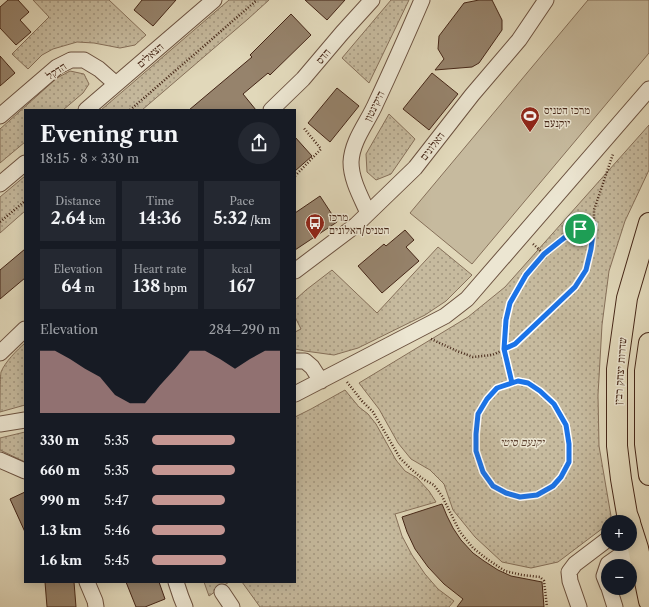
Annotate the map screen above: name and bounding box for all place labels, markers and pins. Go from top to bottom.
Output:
place label: מרכז הטניס יוקנעם [544,103,590,130]
sports icon: מרכז הטניס יוקנעם [519,105,541,133]
place label: מרכז הטניס/האלונים [329,210,390,237]
bus stop icon: מרכז הטניס/האלונים [304,212,326,240]
pin [563,212,597,246]

